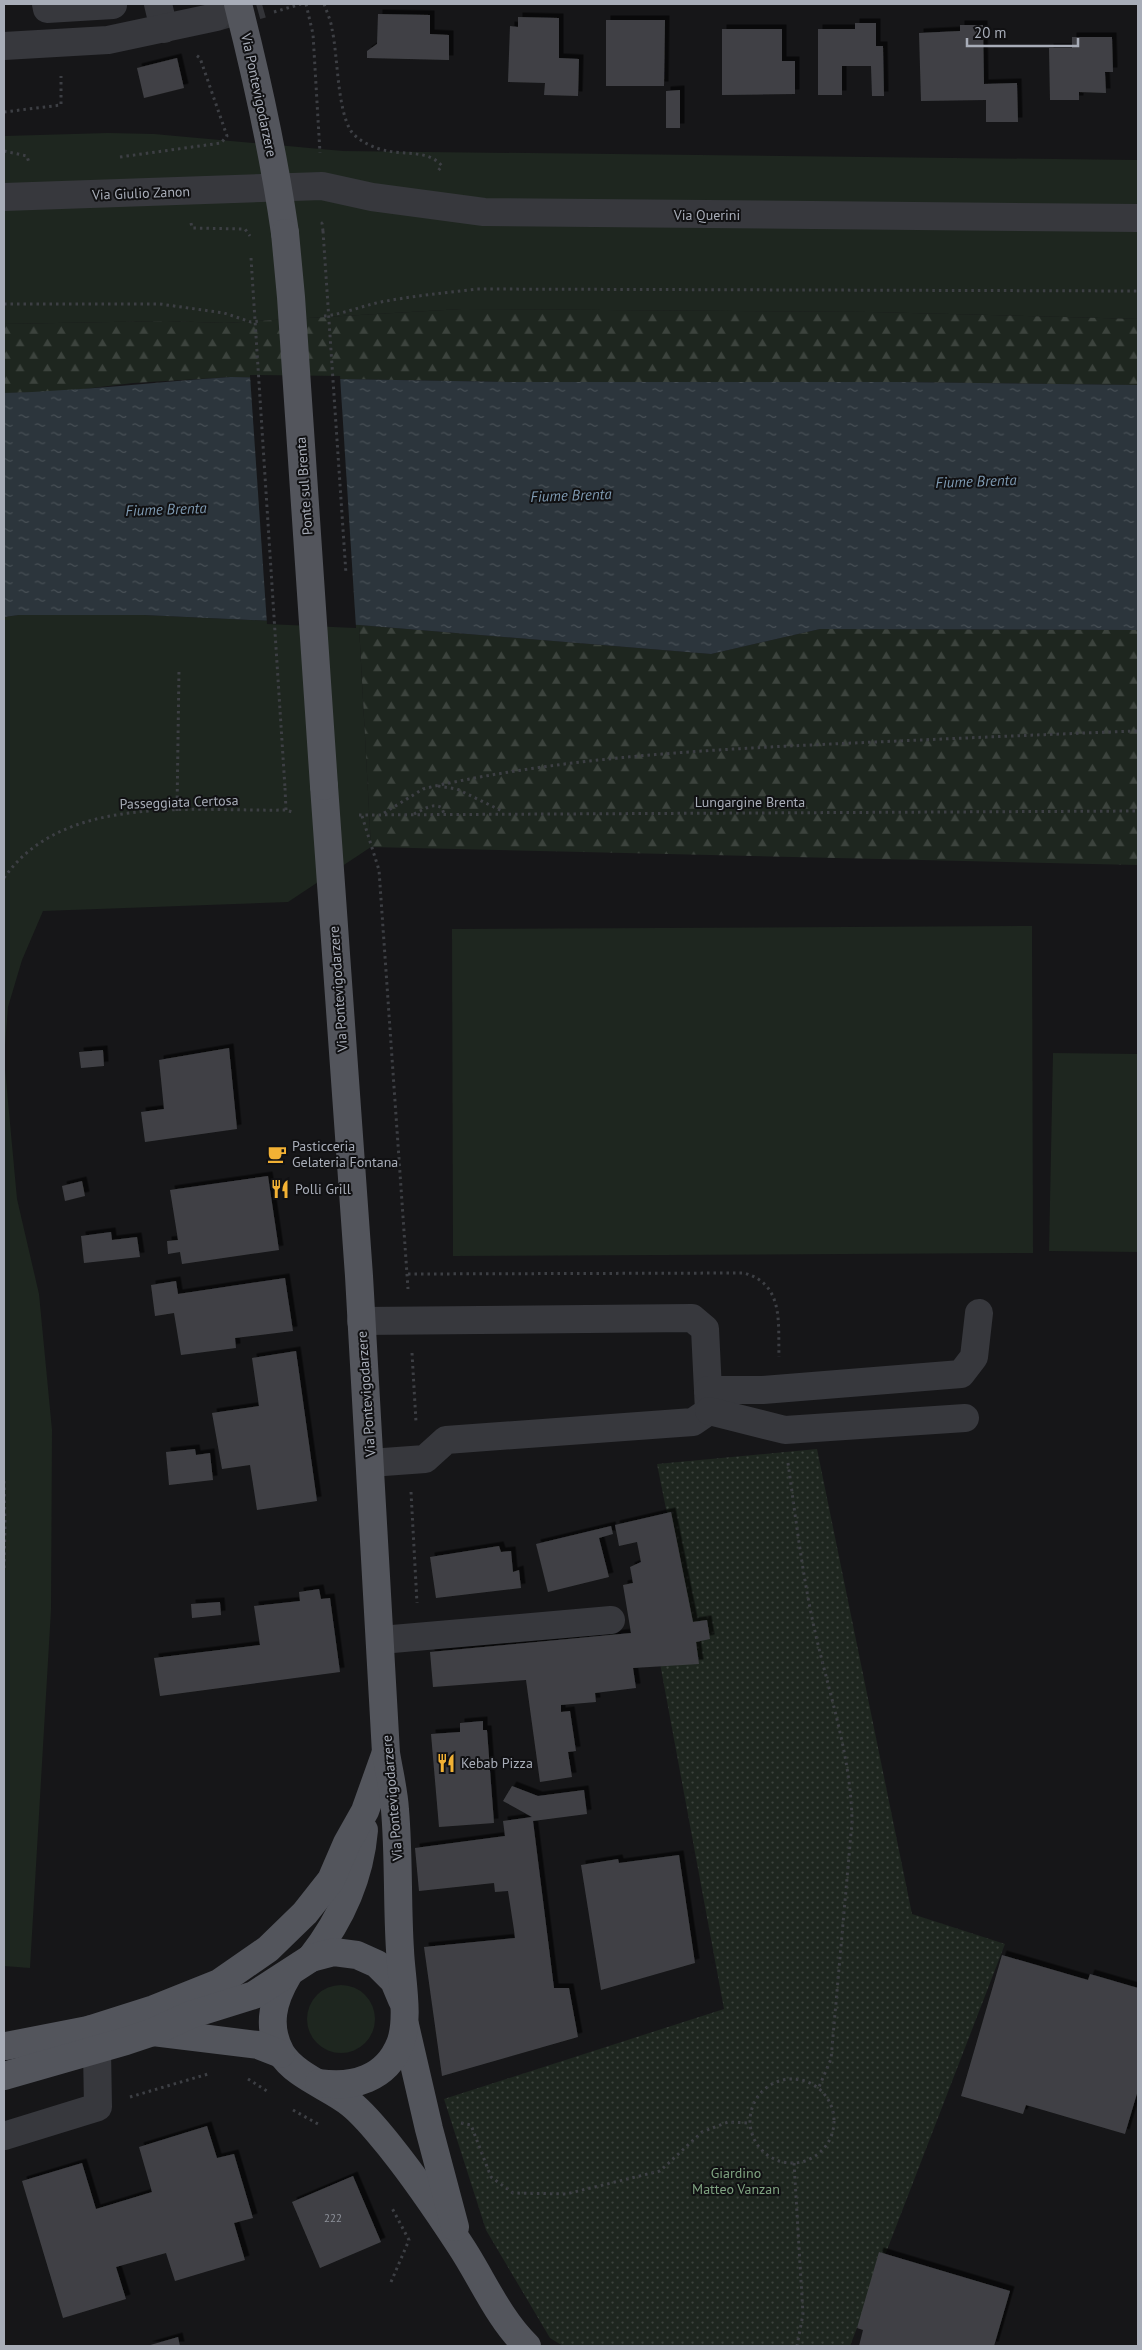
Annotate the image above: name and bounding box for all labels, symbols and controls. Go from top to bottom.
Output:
scale bar [967,15,1078,47]
text: 20 m [974,23,1007,42]
street label: Via Pontevigodarzere [237,31,281,159]
street label: Via Giulio Zanon [91,182,190,204]
street label: Via Querini [673,206,740,224]
street label: Ponte sul Brenta [292,436,316,536]
water label: Fiume Brenta [935,470,1018,492]
water label: Fiume Brenta [530,484,613,506]
water label: Fiume Brenta [125,498,208,520]
street label: Passeggiata Certosa [119,791,239,813]
street label: Lungargine Brenta [695,793,805,811]
street label: Via Pontevigodarzere [325,926,351,1053]
place label: Pasticceria Gelateria Fontana [292,1137,398,1171]
cafe icon: Pasticceria Gelateria Fontana [266,1143,288,1165]
restaurant icon: Polli Grill [269,1178,291,1200]
place label: Polli Grill [295,1180,351,1198]
street label: Via Pontevigodarzere [353,1331,379,1458]
street label: Via Pontevigodarzere [378,1734,407,1863]
restaurant icon: Kebab Pizza [435,1752,457,1774]
place label: Kebab Pizza [461,1754,533,1772]
park label: Giardino Matteo Vanzan [692,2164,780,2198]
house number: 222 [324,2211,342,2225]

